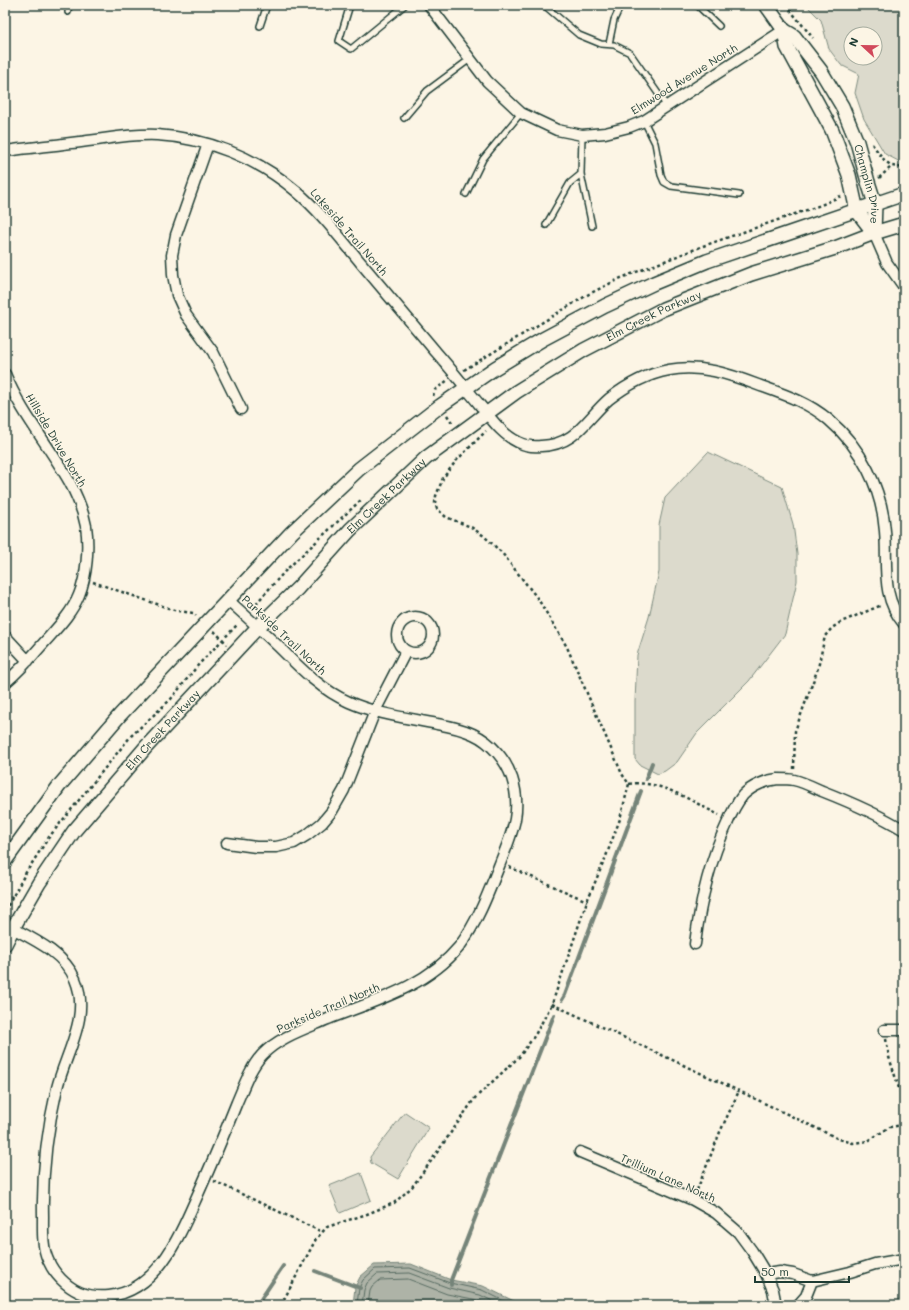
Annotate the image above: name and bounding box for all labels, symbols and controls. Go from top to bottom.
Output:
north arrow [843,26,883,66]
text: N [845,35,862,49]
street label: Elmwood Avenue North [628,40,740,117]
street label: Champlin Drive [851,143,883,224]
street label: Lakeside Trail North [307,185,391,278]
street label: Elm Creek Parkway [603,286,704,344]
street label: Hillside Drive North [23,390,90,489]
street label: Elm Creek Parkway [343,454,429,536]
street label: Parkside Trail North [239,592,330,678]
street label: Elm Creek Parkway [122,686,203,773]
street label: Parkside Trail North [274,979,382,1036]
street label: Trillium Lane North [618,1150,718,1205]
scale bar [755,1258,849,1284]
text: 50 m [761,1263,789,1279]

